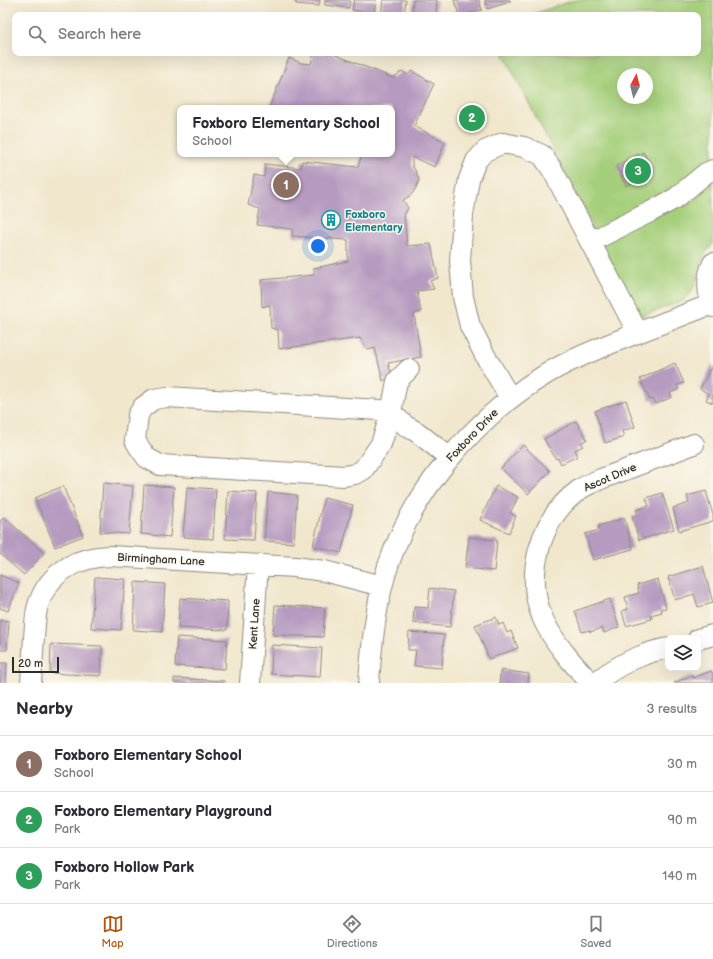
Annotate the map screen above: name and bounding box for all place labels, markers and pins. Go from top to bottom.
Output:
pin: 2 [459,103,485,133]
pin: 3 [625,156,651,186]
pin: 1 [273,170,299,200]
place label: Foxboro Elementary [345,208,403,234]
building icon: Foxboro Elementary [320,209,342,231]

